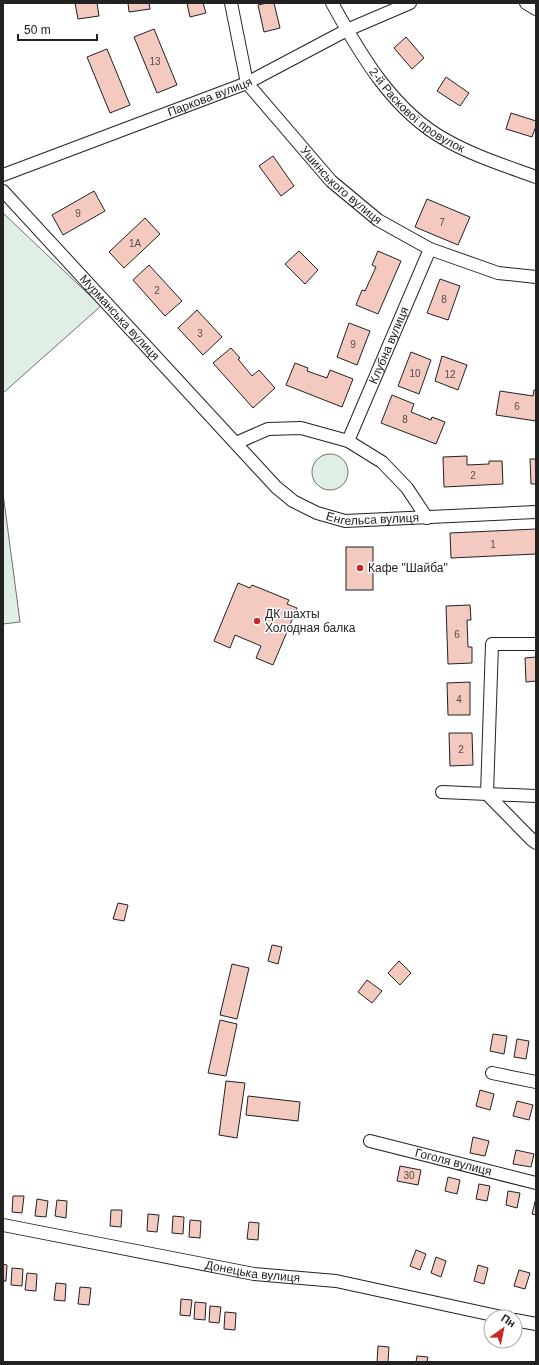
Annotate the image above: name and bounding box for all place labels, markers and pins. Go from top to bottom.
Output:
place label: Кафе "Шайба" [368,561,448,575]
marker: Кафе "Шайба" [355,563,365,573]
place label: ДК шахты Холодная балка [265,607,356,635]
marker: ДК шахты Холодная балка [252,616,262,626]

